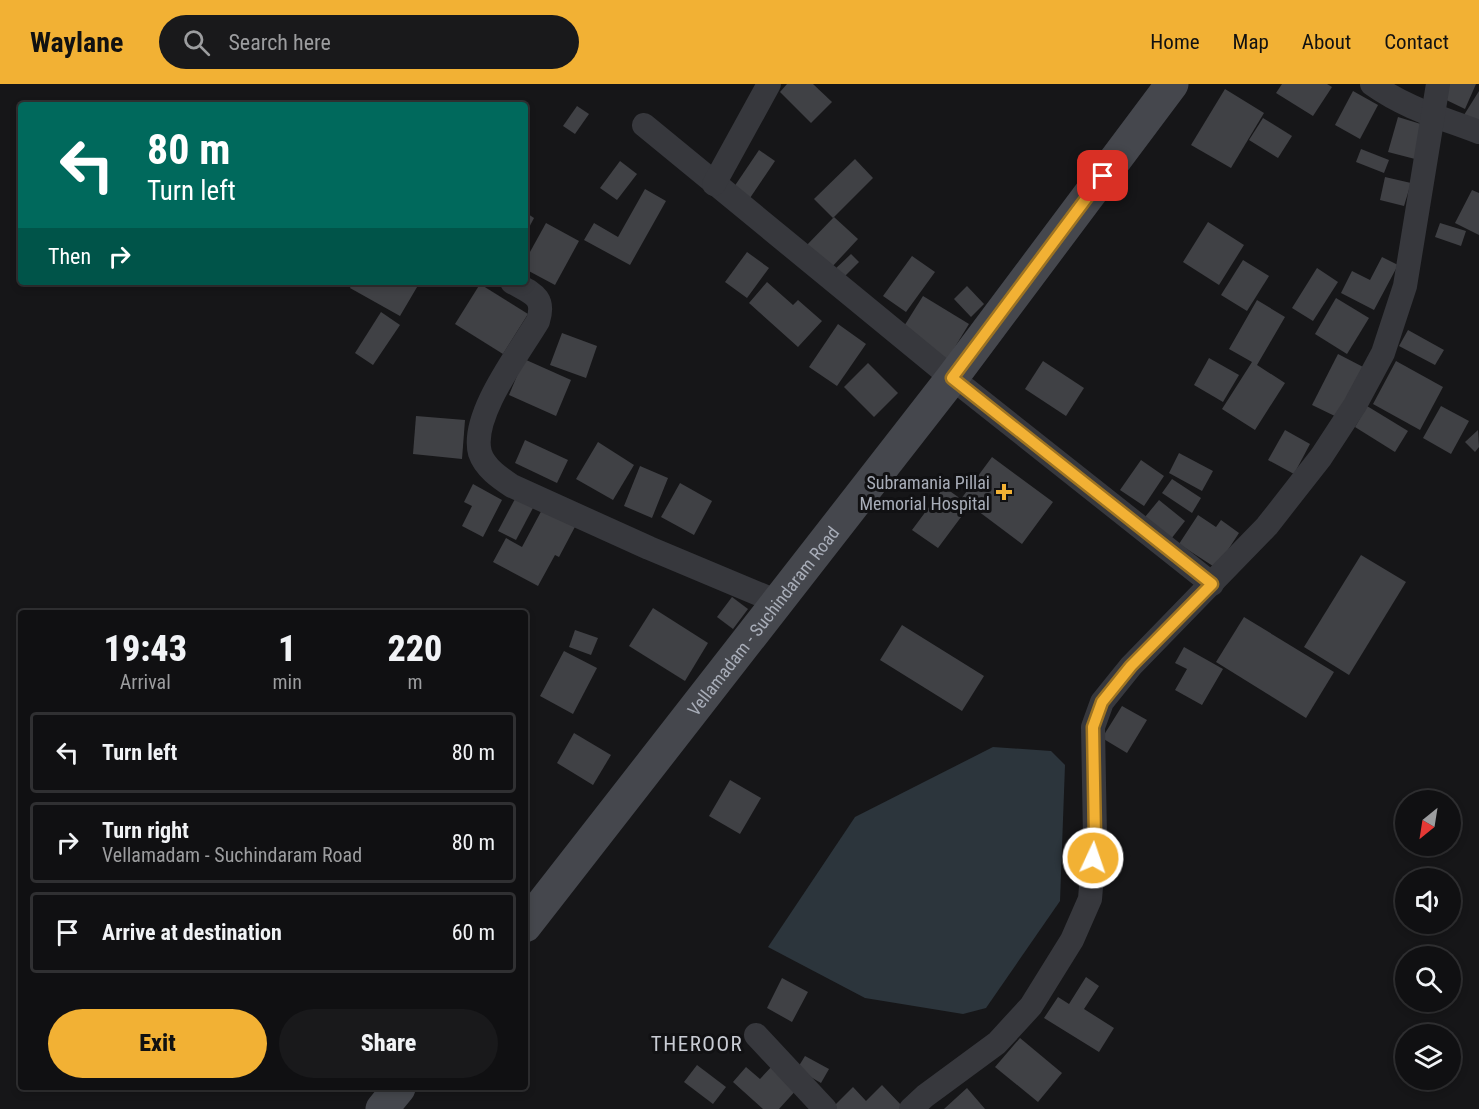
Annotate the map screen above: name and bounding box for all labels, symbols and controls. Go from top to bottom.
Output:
search box [159,15,579,69]
text: Waylane [30,26,123,59]
icon: search [180,26,213,59]
text: Search here [228,30,331,55]
text: Home [1150,30,1200,54]
text: Map [1233,30,1269,54]
text: About [1302,30,1351,54]
text: Contact [1384,30,1449,54]
text: 80 m [147,125,230,174]
icon: left [48,126,126,204]
pin [1077,150,1128,201]
icon: arrive [1086,159,1119,192]
text: Turn left [147,175,236,207]
icon: right [103,240,136,273]
text: Then [48,244,91,269]
place label: Subramania Pillai Memorial Hospital [859,472,990,514]
marker: Subramania Pillai Memorial Hospital [995,483,1013,501]
street label: Vellamadam - Suchindaram Road [683,522,843,720]
text: 19:43 [104,628,187,670]
text: 1 [278,628,296,670]
text: 220 [387,628,442,670]
text: Arrival [120,670,171,694]
text: min [273,670,302,694]
text: m [407,670,422,694]
icon: left [51,736,84,769]
text: Turn left [102,740,177,765]
text: 80 m [452,740,495,765]
north arrow [1395,790,1461,856]
map controls [1395,790,1461,1090]
text: Turn right [102,818,189,843]
icon: right [51,826,84,859]
position arrow [1061,826,1125,890]
text: 80 m [452,830,495,855]
text: Vellamadam - Suchindaram Road [102,843,362,867]
button: sound [1395,868,1461,934]
icon: arrive [51,916,84,949]
text: Arrive at destination [102,920,282,945]
text: 60 m [452,920,495,945]
button: search [1395,946,1461,1012]
button: Exit [48,1009,267,1078]
button: Share [279,1009,498,1078]
button: layers [1395,1024,1461,1090]
district label: THEROOR [651,1032,743,1056]

